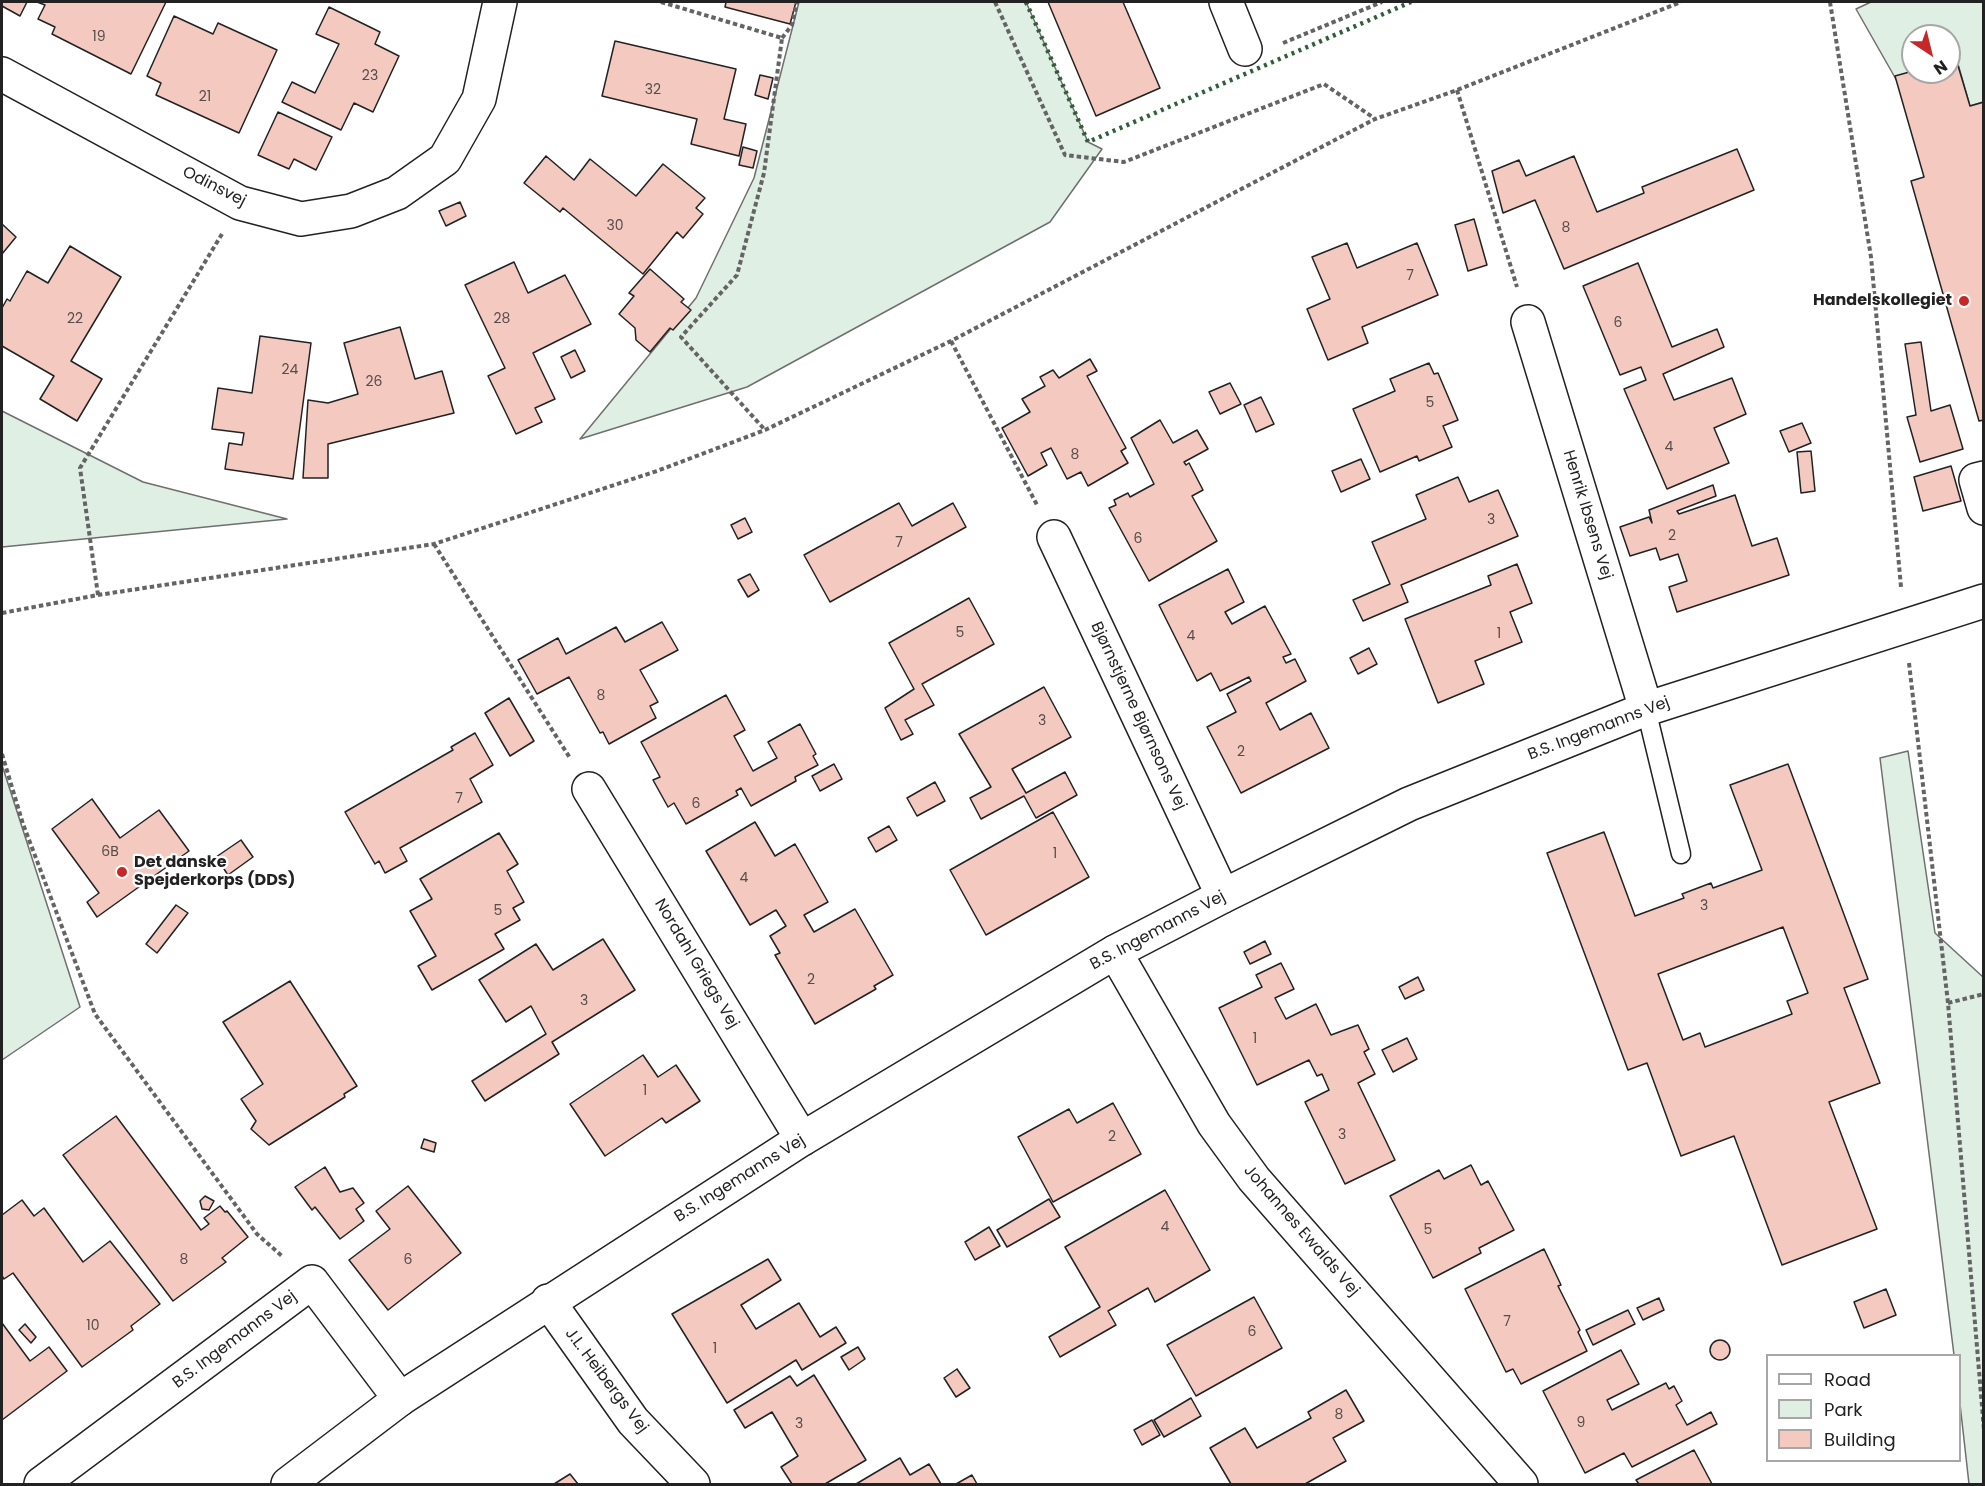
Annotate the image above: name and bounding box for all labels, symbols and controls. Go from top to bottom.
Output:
north arrow [1901,24,1961,84]
house number: 19 [92,29,106,45]
text: N [1929,55,1952,80]
house number: 23 [362,68,378,84]
house number: 32 [645,82,661,98]
house number: 21 [199,89,211,105]
street label: Odinsvej [179,163,249,211]
house number: 30 [606,218,624,234]
house number: 8 [1562,220,1570,236]
house number: 7 [1406,268,1414,284]
place label: Handelskollegiet [1813,291,1952,311]
marker: Handelskollegiet [1957,294,1971,308]
house number: 22 [67,311,83,327]
house number: 28 [494,311,510,327]
house number: 6 [1614,315,1622,331]
house number: 24 [282,362,298,378]
house number: 26 [366,374,382,390]
house number: 5 [1426,395,1434,411]
house number: 4 [1665,439,1673,455]
house number: 8 [1071,447,1079,463]
street label: Henrik Ibsens Vej [1558,448,1616,582]
house number: 3 [1487,512,1495,528]
house number: 2 [1668,528,1676,544]
house number: 6 [1134,531,1142,547]
house number: 7 [895,535,903,551]
street label: Bjørnstjerne Bjørnsons Vej [1086,619,1190,813]
house number: 5 [956,625,964,641]
house number: 1 [1497,626,1501,642]
house number: 4 [1187,628,1195,644]
house number: 8 [597,688,605,704]
street label: B.S. Ingemanns Vej [1525,693,1673,765]
house number: 3 [1038,713,1046,729]
house number: 2 [1237,744,1245,760]
house number: 7 [455,791,463,807]
house number: 6 [692,796,700,812]
house number: 6B [101,844,119,860]
house number: 1 [1053,846,1057,862]
place label: Det danske Spejderkorps (DDS) [134,853,295,891]
marker: Det danske Spejderkorps (DDS) [115,865,129,879]
house number: 4 [740,870,748,886]
street label: B.S. Ingemanns Vej [1087,887,1229,975]
street label: Nordahl Griegs Vej [650,896,742,1032]
house number: 3 [1700,898,1708,914]
house number: 5 [494,903,502,919]
house number: 2 [807,972,815,988]
house number: 3 [580,993,588,1009]
house number: 1 [1253,1031,1257,1047]
house number: 1 [643,1083,647,1099]
house number: 3 [1338,1127,1346,1143]
house number: 2 [1108,1129,1116,1145]
street label: B.S. Ingemanns Vej [671,1131,809,1227]
street label: Johannes Ewalds Vej [1239,1162,1363,1300]
house number: 4 [1161,1219,1169,1235]
house number: 5 [1424,1222,1432,1238]
house number: 8 [180,1252,188,1268]
house number: 6 [404,1252,412,1268]
street label: B.S. Ingemanns Vej [169,1287,301,1393]
house number: 7 [1503,1314,1511,1330]
house number: 10 [86,1318,100,1334]
house number: 6 [1248,1324,1256,1340]
street label: J.L. Heibergs Vej [560,1325,652,1437]
house number: 1 [713,1341,717,1357]
legend [1766,1354,1961,1462]
text: Road [1824,1367,1871,1392]
text: Park [1824,1397,1863,1422]
house number: 8 [1335,1407,1343,1423]
house number: 9 [1577,1415,1585,1431]
house number: 3 [795,1416,803,1432]
text: Building [1824,1427,1896,1452]

